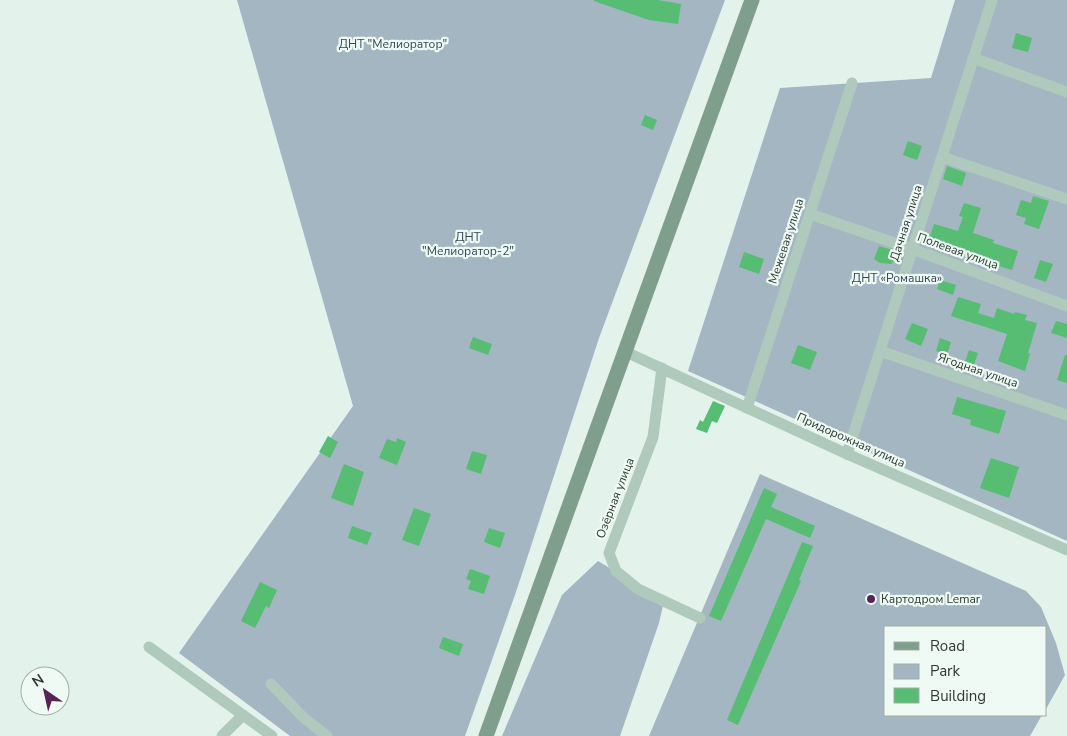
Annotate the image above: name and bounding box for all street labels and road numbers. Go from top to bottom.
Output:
street label: Дачная улица [886,183,926,263]
street label: Межевая улица [765,196,807,286]
street label: Полевая улица [915,229,1001,273]
street label: Ягодная улица [936,349,1020,391]
street label: Придорожная улица [794,409,908,471]
street label: Озёрная улица [592,455,638,541]

